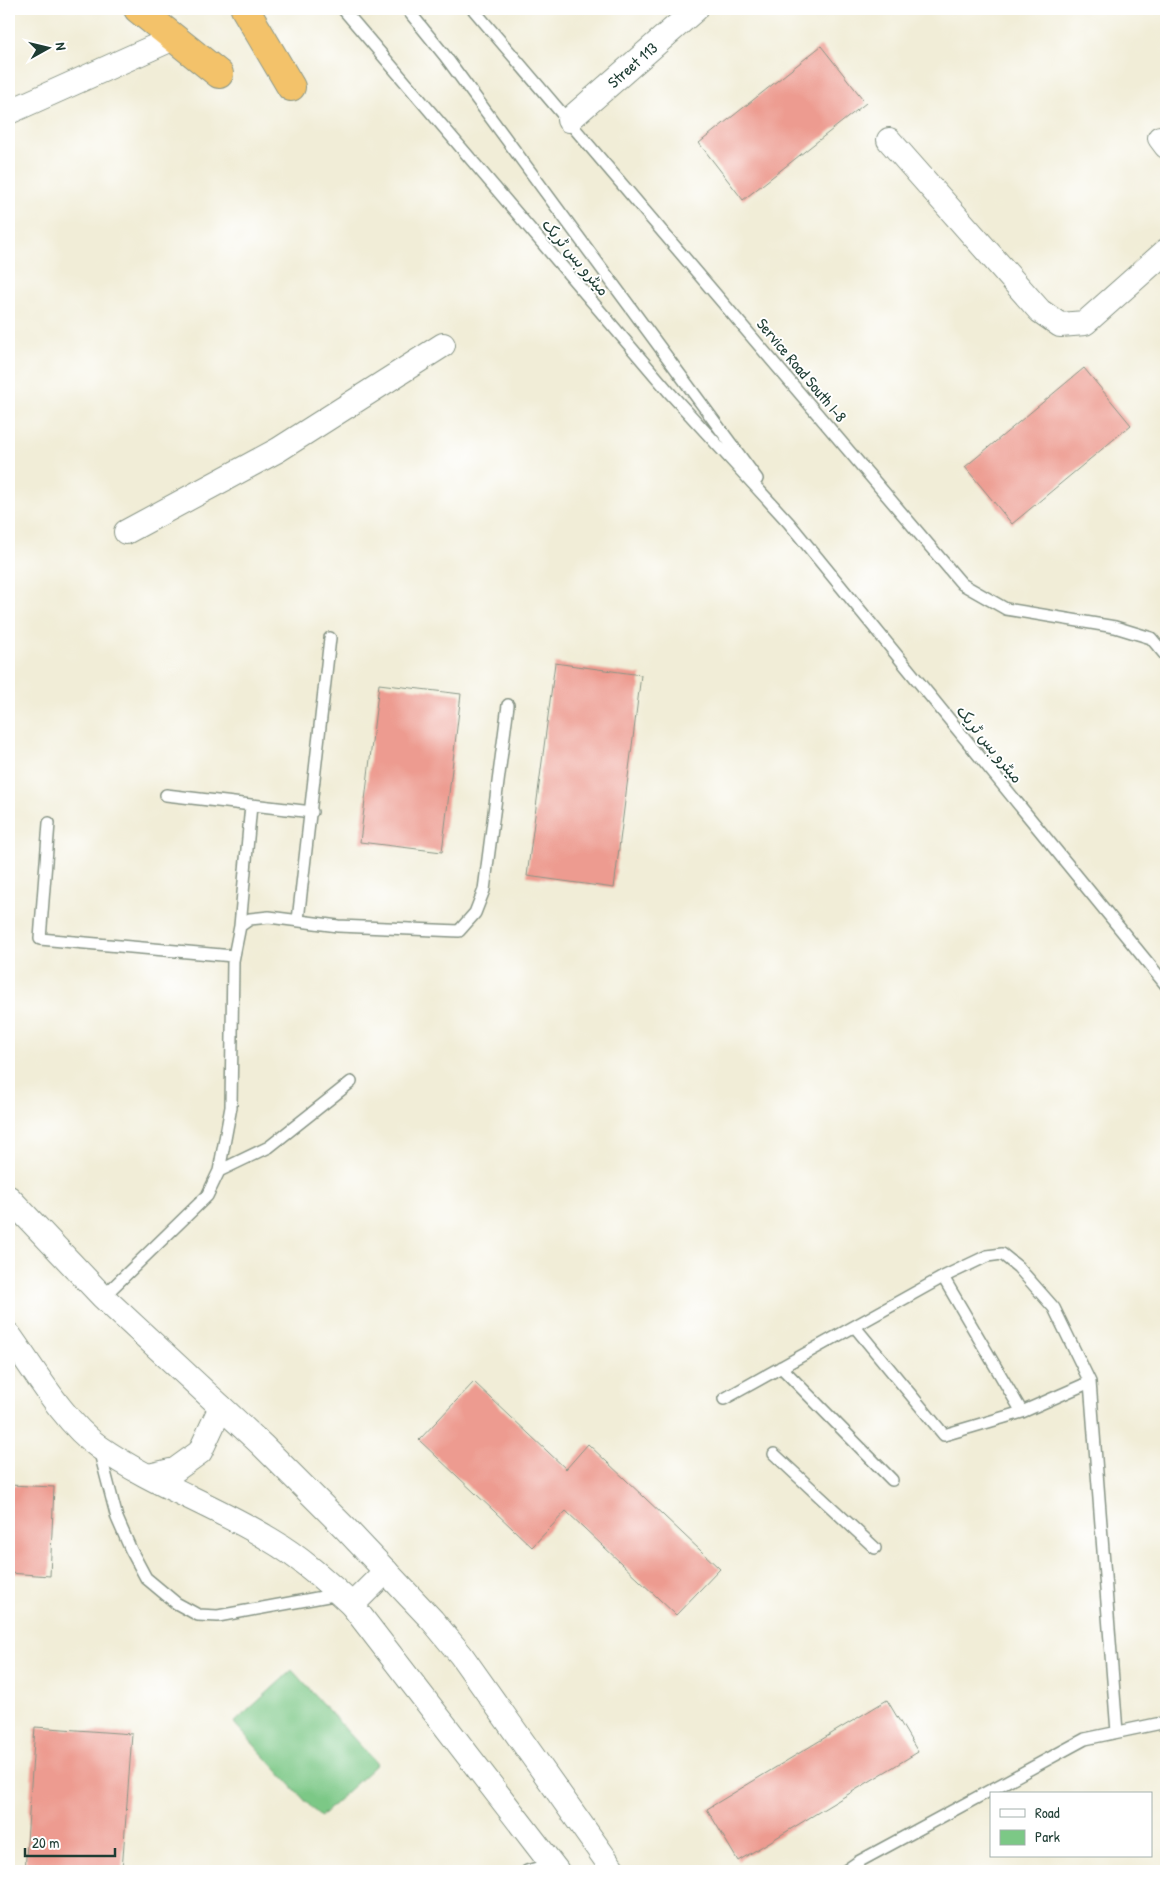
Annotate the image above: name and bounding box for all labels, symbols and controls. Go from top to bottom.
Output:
north arrow [22,22,72,72]
street label: Street 113 [602,37,662,93]
text: N [51,41,71,52]
street label: میٹرو بس ٹریک [537,214,615,300]
street label: Service Road South I-8 [752,313,852,427]
street label: میٹرو بس ٹریک [952,700,1028,788]
legend [990,1792,1152,1858]
text: Road [1035,1802,1060,1823]
scale bar [25,1825,115,1857]
text: Park [1035,1826,1060,1847]
text: 20 m [32,1832,59,1853]

